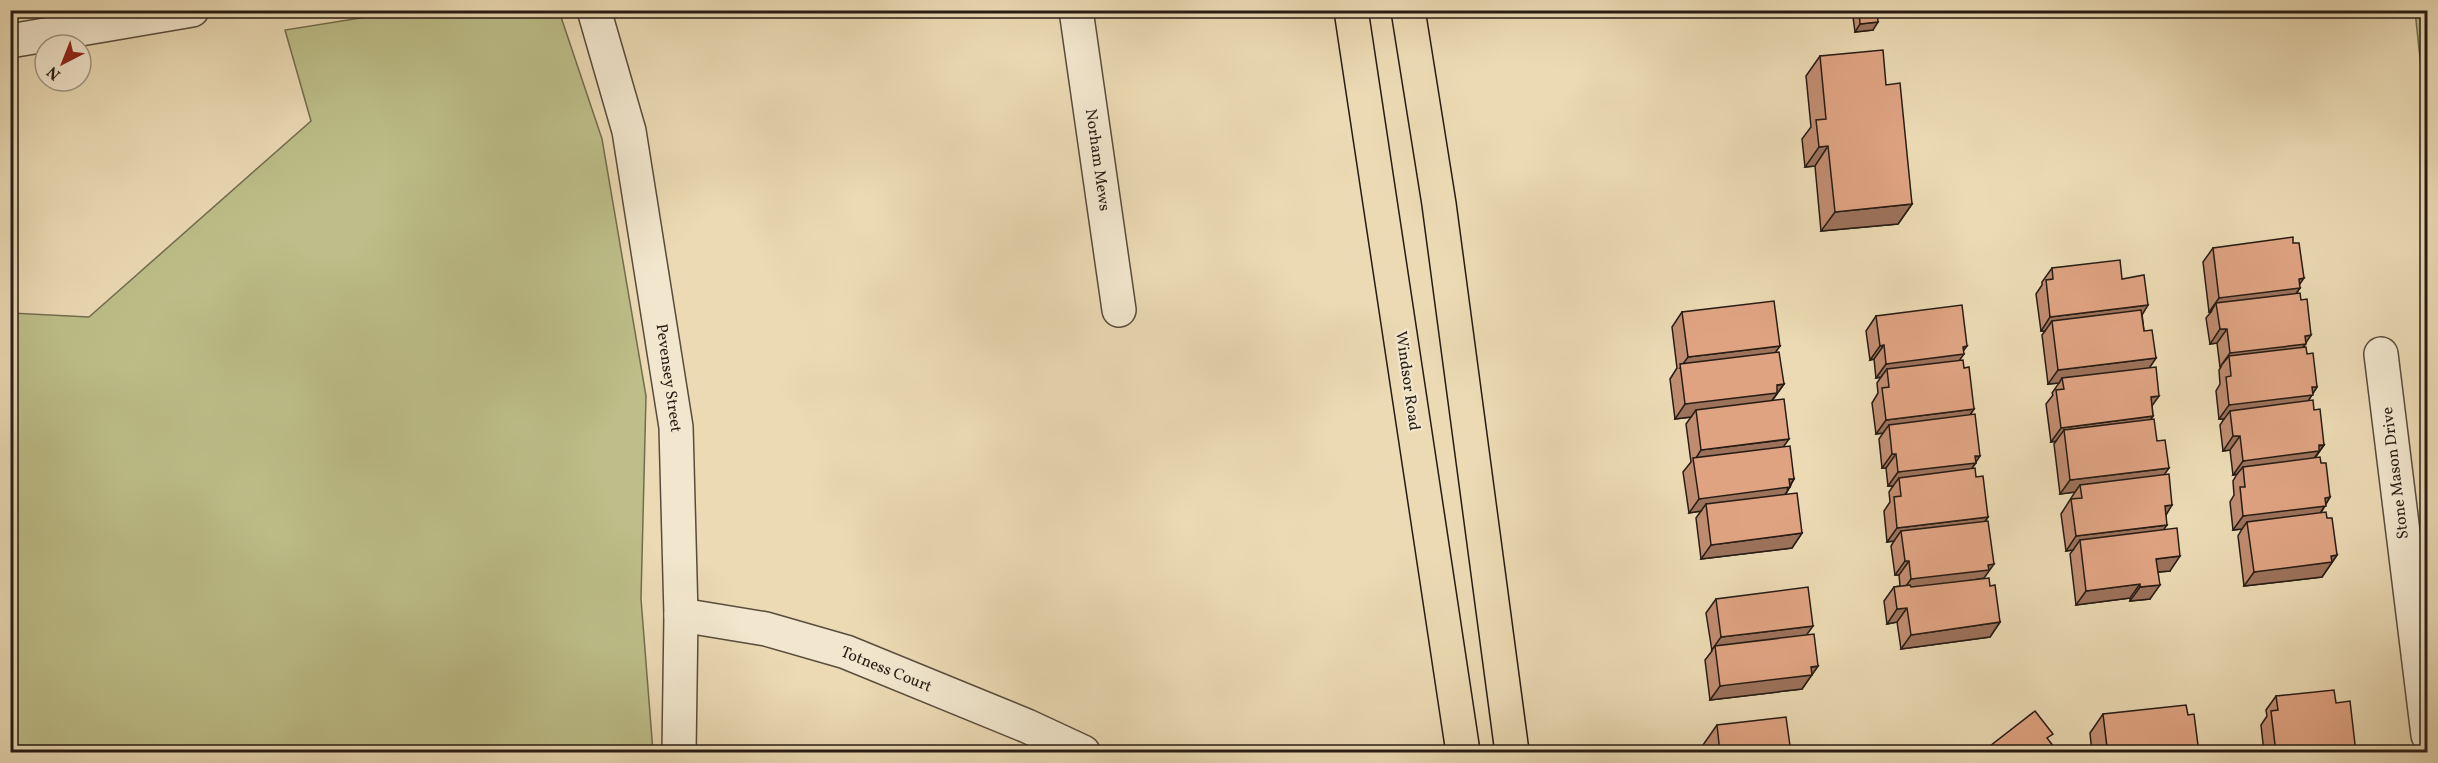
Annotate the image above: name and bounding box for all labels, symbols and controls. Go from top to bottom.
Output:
north arrow [33,33,93,93]
text: N [42,60,66,85]
street label: Norham Mews [1079,107,1115,213]
street label: Pevensey Street [649,322,687,434]
street label: Windsor Road [1389,330,1425,432]
street label: Stone Mason Drive [2377,406,2415,540]
street label: Totness Court [837,642,935,698]

